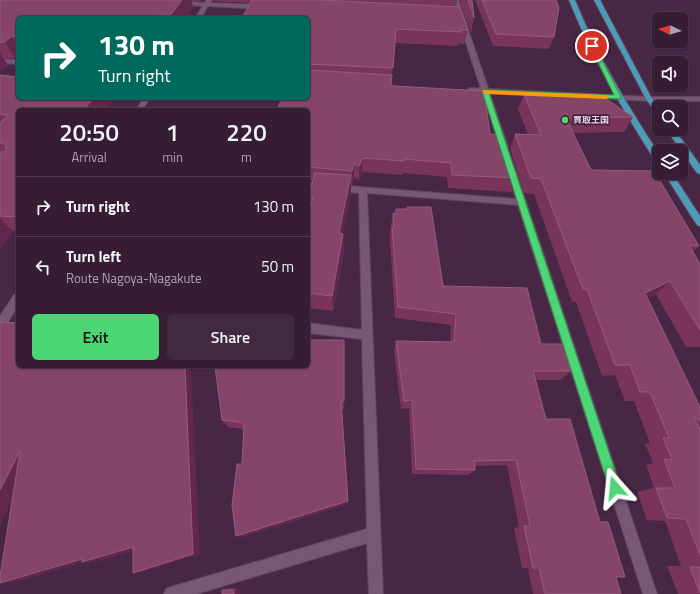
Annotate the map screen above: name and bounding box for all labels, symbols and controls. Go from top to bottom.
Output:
north arrow [652,12,688,48]
map controls [652,12,688,180]
text: 130 m [98,23,175,66]
pin [575,29,609,63]
icon: right [32,32,84,84]
icon: arrive [581,35,603,57]
button: sound [652,56,688,92]
text: Turn right [98,62,171,89]
button: search [652,100,688,136]
place label: 買取王国 [573,113,609,126]
text: 20:50 [59,114,119,150]
text: 1 [166,114,179,150]
text: 220 [226,114,267,150]
marker: 買取王国 [560,115,570,125]
button: layers [652,144,688,180]
text: Arrival [71,147,107,167]
text: min [162,147,183,167]
text: m [241,147,252,167]
text: Turn right [66,195,130,218]
text: 130 m [253,195,294,218]
icon: right [32,196,54,218]
text: Turn left [66,245,121,268]
text: 50 m [261,255,294,278]
icon: left [32,256,54,278]
text: Route Nagoya-Nagakute [66,268,202,288]
button: Exit [32,314,159,360]
button: Share [167,314,294,360]
position arrow [594,467,636,509]

